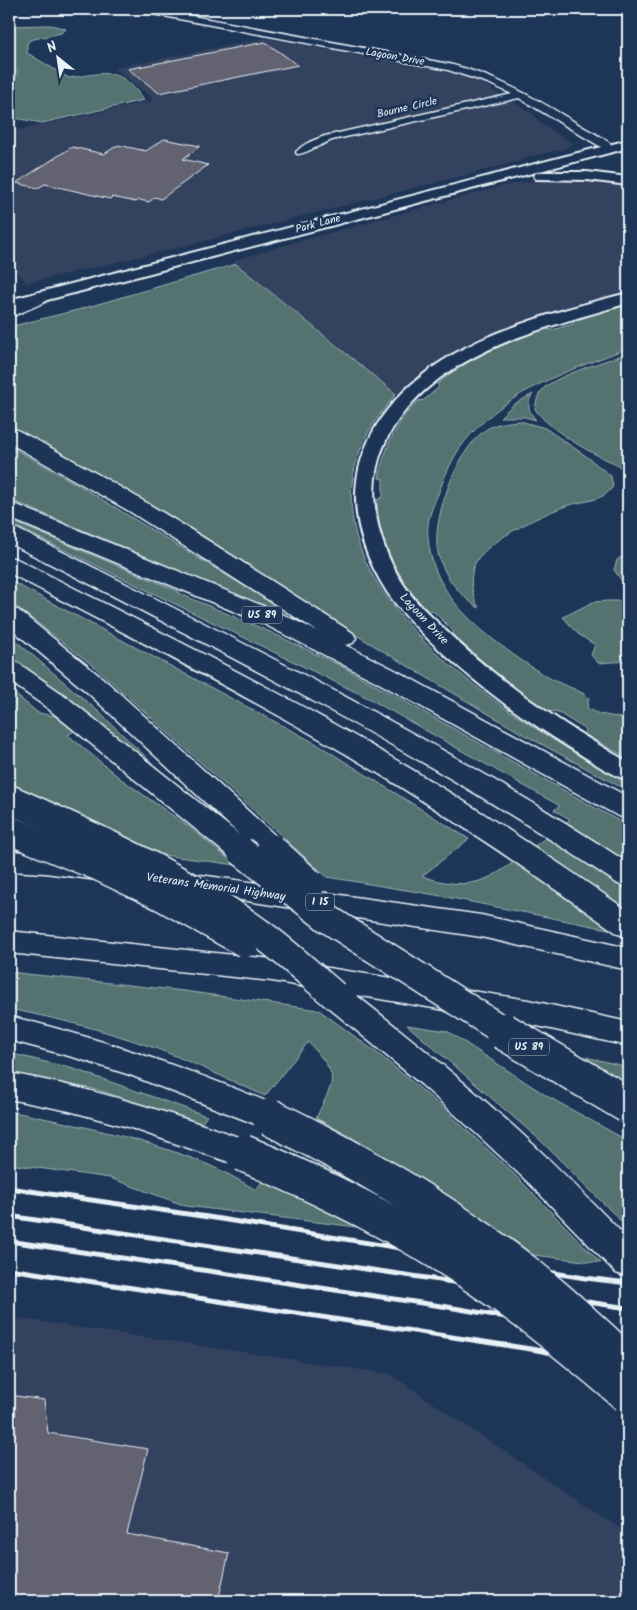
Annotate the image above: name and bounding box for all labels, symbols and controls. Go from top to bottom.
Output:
north arrow [32,32,82,82]
text: N [43,36,61,59]
street label: Lagoon Drive [364,43,426,71]
street label: Bourne Circle [375,92,439,124]
street label: Park Lane [293,209,343,239]
street label: Lagoon Drive [395,589,454,650]
road number: US 89 [242,606,282,624]
street label: Veterans Memorial Highway [145,868,287,906]
road number: I 15 [306,894,334,910]
road number: US 89 [509,1038,549,1056]

